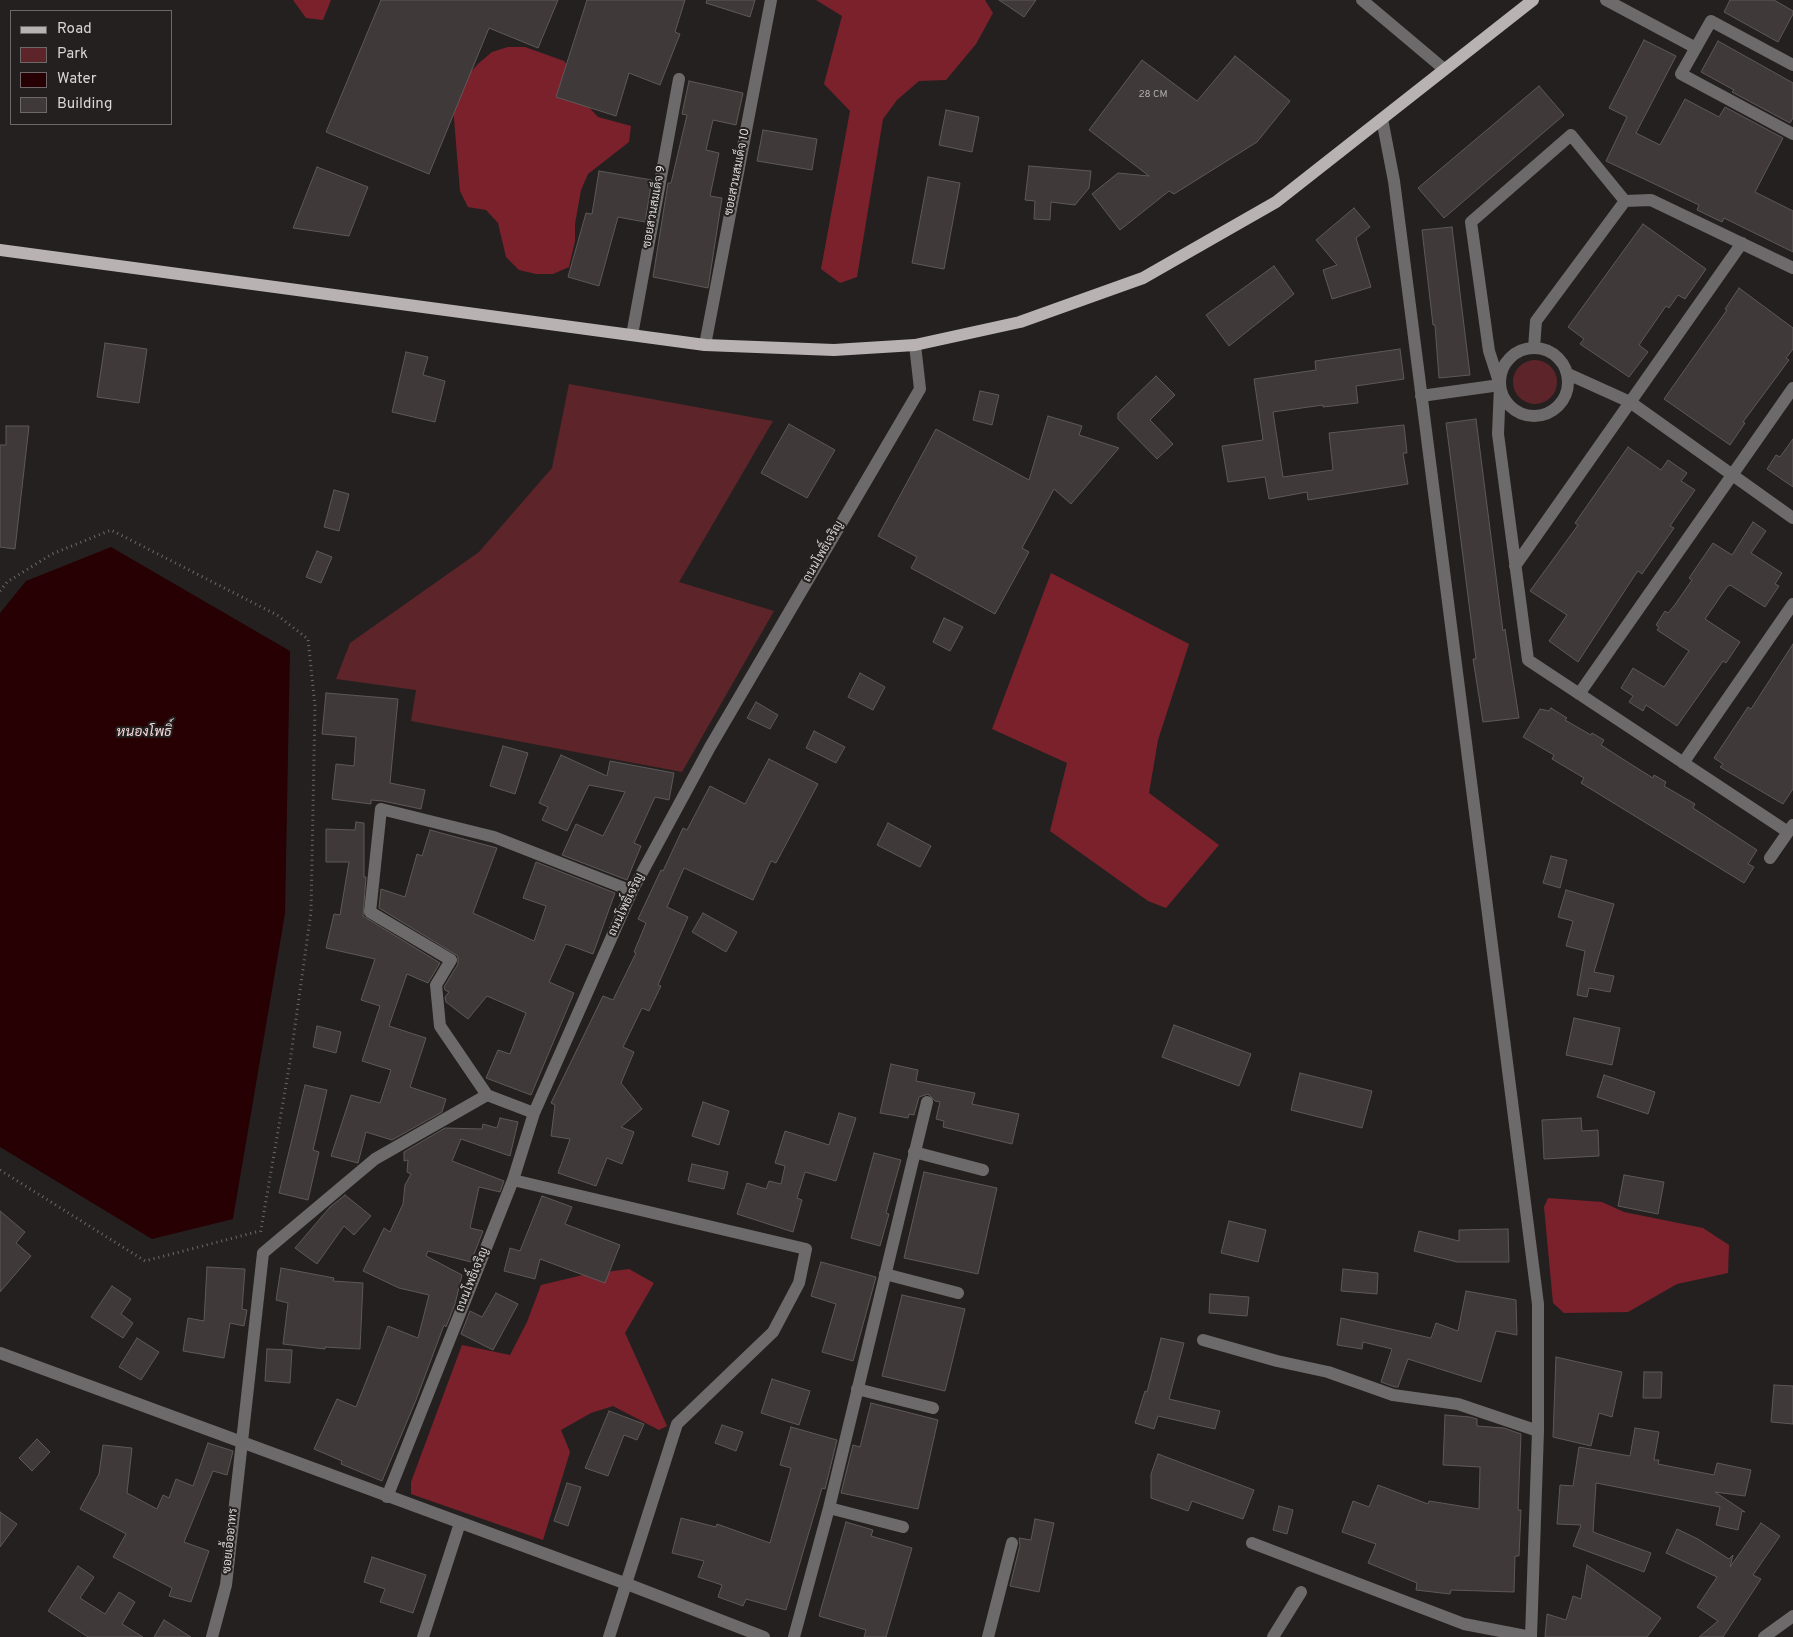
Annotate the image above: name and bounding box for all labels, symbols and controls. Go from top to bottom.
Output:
legend [10,10,172,125]
text: Road [57,20,92,39]
text: Park [57,45,88,64]
text: Water [57,70,96,89]
house number: 28 CM [1139,89,1167,101]
text: Building [57,95,112,114]
street label: ซอยสวนสมเด็จ 10 [722,127,754,217]
street label: ซอยสวนสมเด็จ 9 [641,164,669,250]
street label: ถนนโพธิ์เจริญ [801,519,847,585]
water label: หนองโพธิ์ [116,725,172,741]
street label: ถนนโพธิ์เจริญ [606,871,648,939]
street label: ถนนโพธิ์เจริญ [454,1246,492,1314]
street label: ซอยเอื้ออาทร [220,1508,242,1574]

